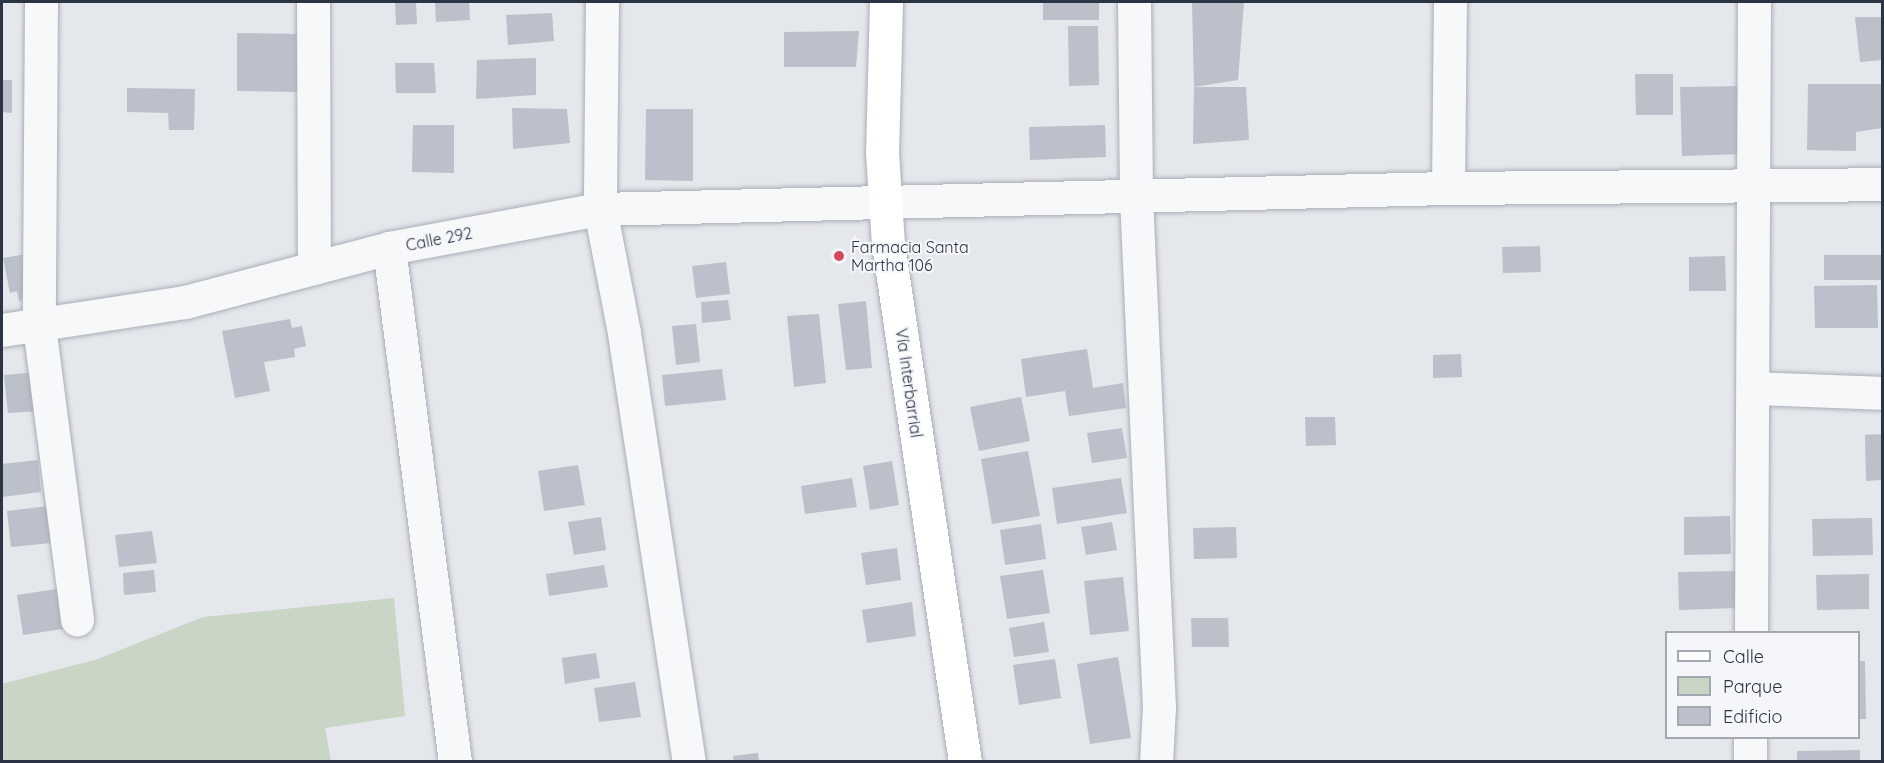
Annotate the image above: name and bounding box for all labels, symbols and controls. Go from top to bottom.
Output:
street label: Calle 292 [404,223,474,255]
place label: Farmacia Santa Martha 106 [851,237,969,275]
marker: Farmacia Santa Martha 106 [832,249,846,263]
street label: Vía Interbarrial [892,327,926,439]
legend [1665,631,1860,739]
text: Calle [1723,645,1764,668]
text: Parque [1723,675,1782,698]
text: Edificio [1723,705,1782,728]

